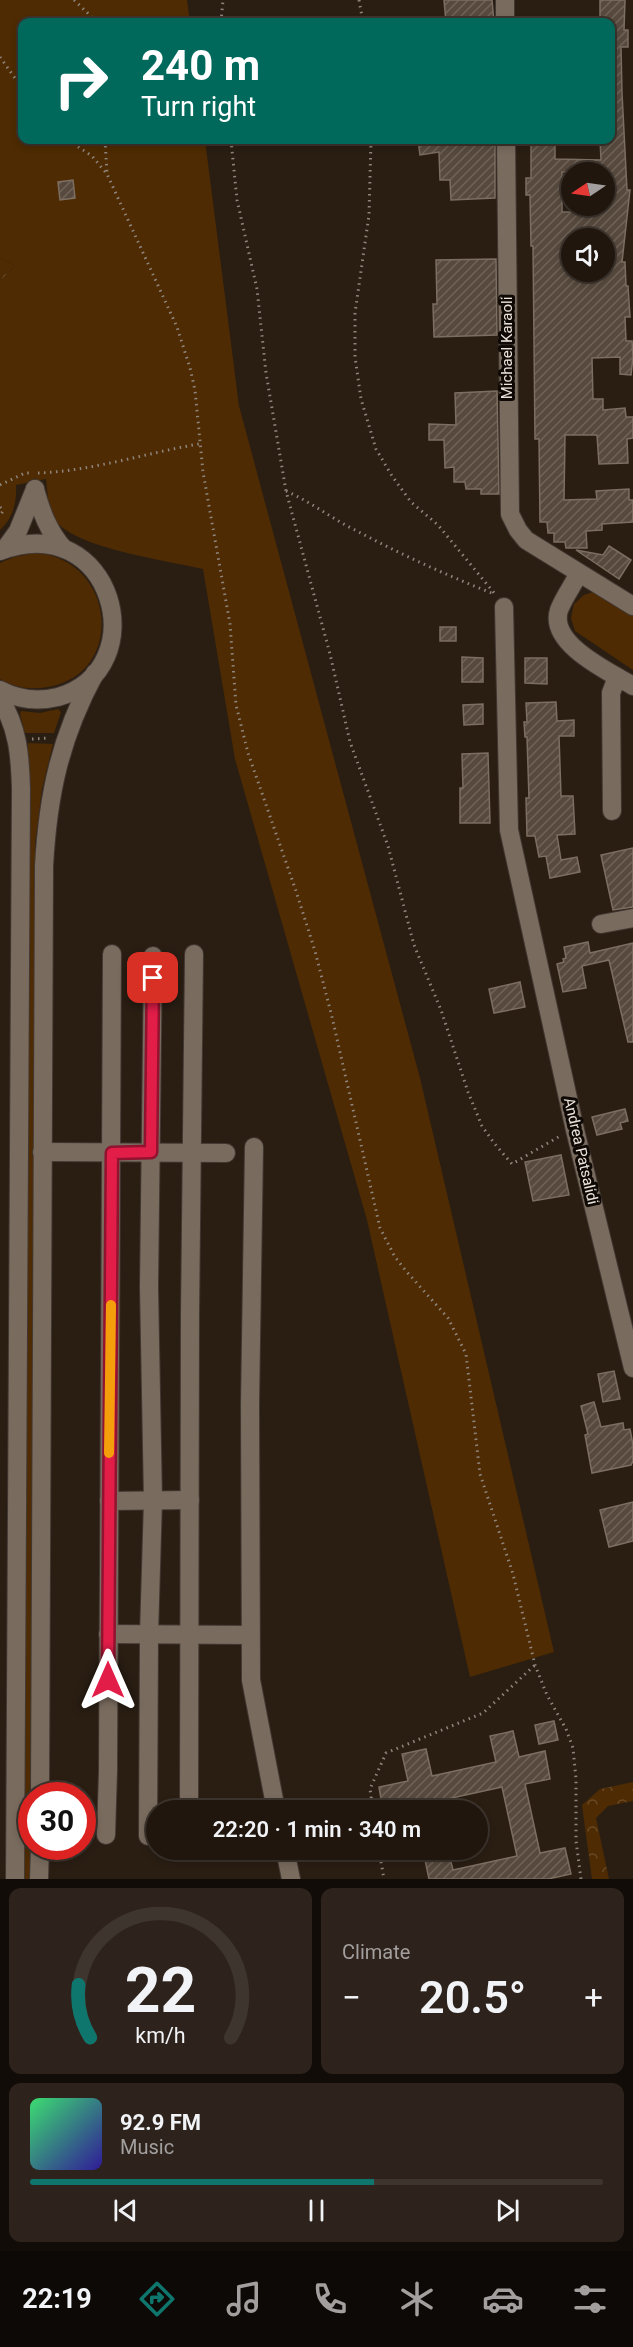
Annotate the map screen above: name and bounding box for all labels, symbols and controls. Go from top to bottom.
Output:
text: 240 m [141,41,260,90]
icon: right [42,42,120,120]
text: Turn right [141,91,256,123]
north arrow [561,162,615,216]
map controls [561,162,615,282]
button: sound [561,228,615,282]
street label: Michael Karaoli [498,297,516,399]
pin [127,952,178,1003]
icon: arrive [136,961,169,994]
street label: Andrea Patsalidi [560,1096,602,1206]
position arrow [76,1648,140,1712]
speed limit sign: 30 [18,1782,96,1860]
text: 22:20 · 1 min · 340 m [213,1817,421,1842]
text: Climate [342,1940,410,1964]
text: 22 [125,1954,196,2027]
text: 20.5° [419,1971,526,2024]
text: − [342,1978,361,2017]
text: + [584,1978,603,2017]
text: km/h [135,2023,186,2048]
text: 92.9 FM [120,2110,201,2135]
text: Music [120,2135,174,2159]
icon: previous [109,2194,142,2227]
icon: pause [300,2194,333,2227]
icon: next [491,2194,524,2227]
icon: directions [136,2278,178,2320]
icon: music [223,2278,265,2320]
icon: phone [309,2278,351,2320]
icon: climate [396,2278,438,2320]
icon: car [482,2278,524,2320]
icon: filters [569,2278,611,2320]
text: 22:19 [22,2283,92,2315]

